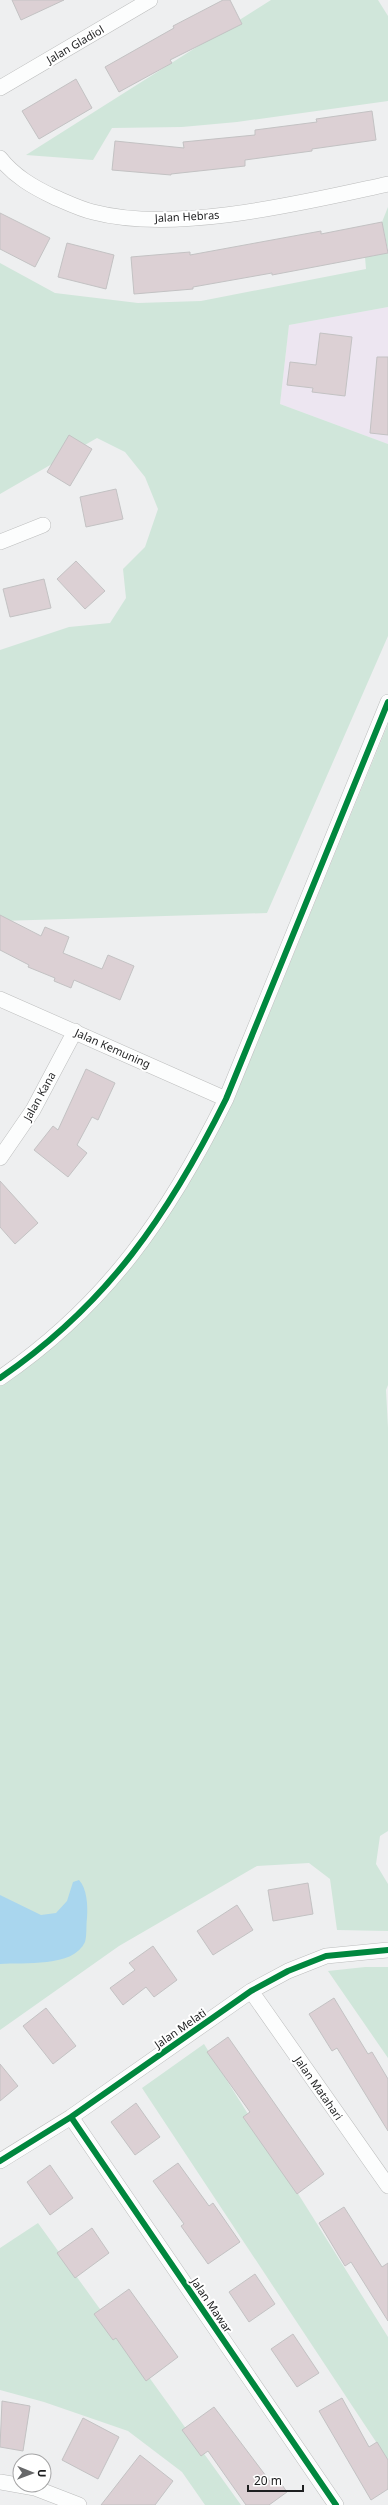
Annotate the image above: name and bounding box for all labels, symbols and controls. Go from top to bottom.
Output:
street label: Jalan Gladiol [43,22,106,67]
street label: Jalan Hebras [153,207,220,225]
street label: Jalan Kemuning [72,1024,153,1071]
street label: Jalan Kana [19,1069,59,1124]
street label: Jalan Melati [150,2005,209,2052]
street label: Jalan Matahari [291,2052,347,2123]
street label: Jalan Mawar [188,2274,236,2336]
north arrow [12,2453,52,2493]
scale bar [248,2467,303,2493]
text: U [35,2469,50,2477]
text: 20 m [254,2472,282,2489]

